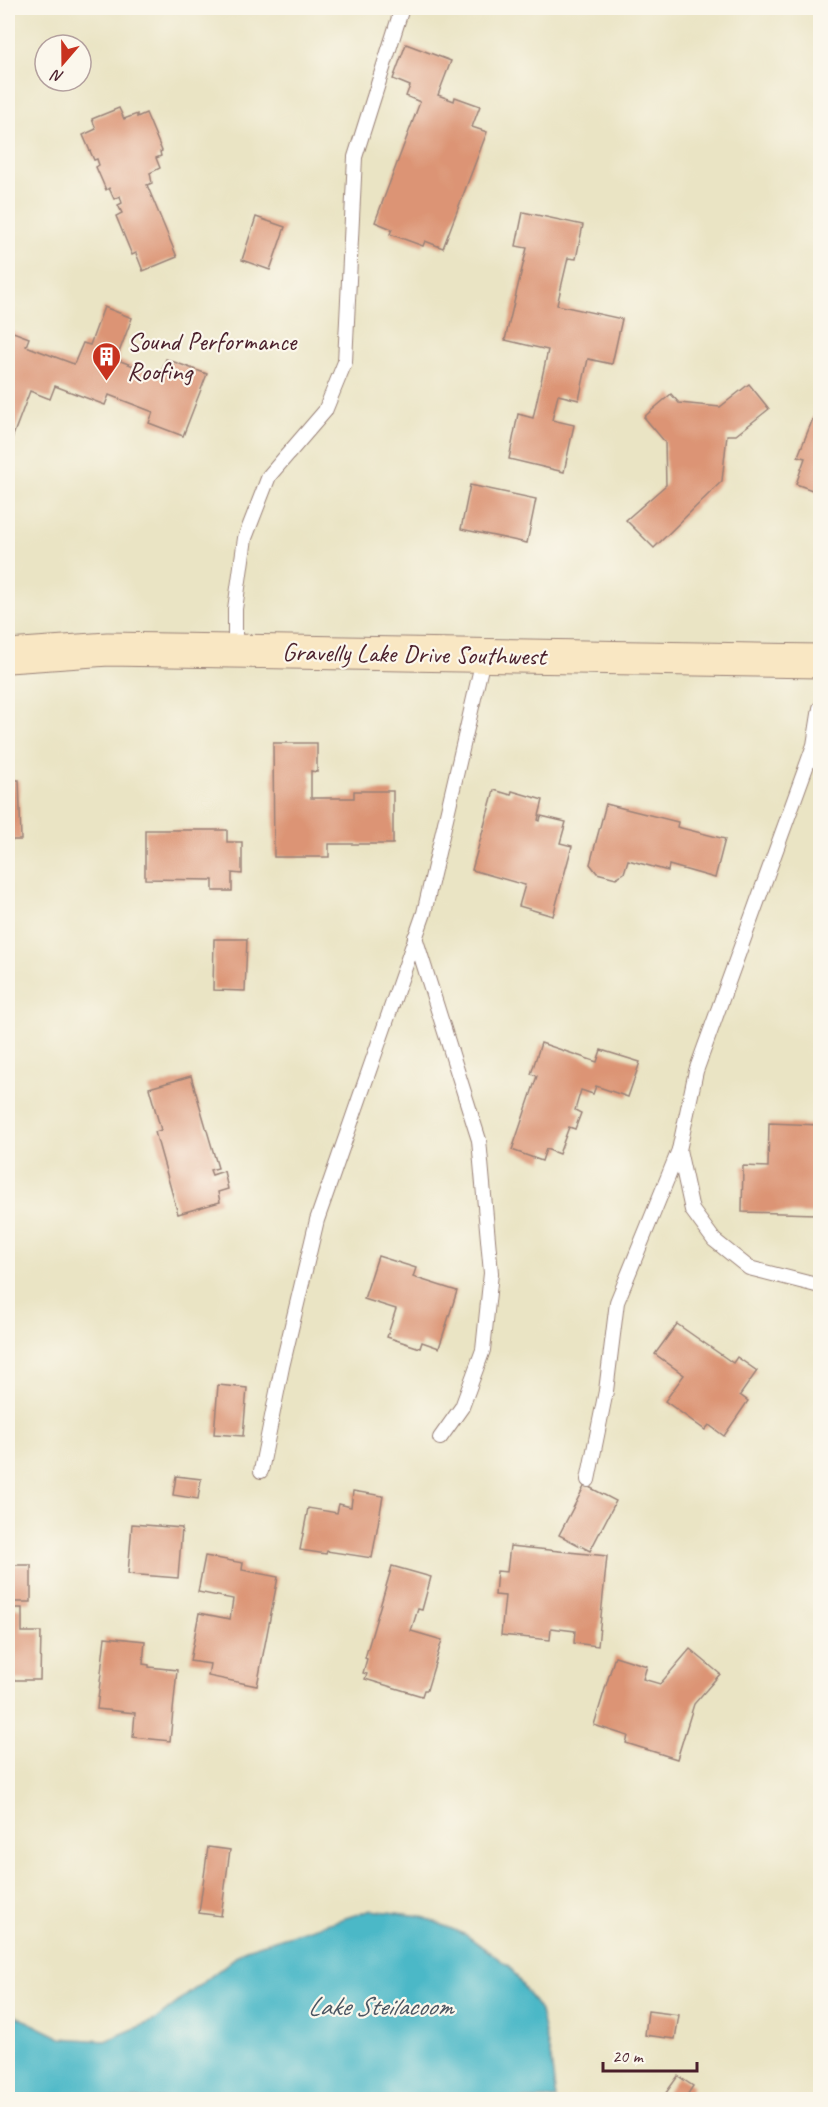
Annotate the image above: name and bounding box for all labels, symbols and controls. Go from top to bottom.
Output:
north arrow [33,33,93,93]
text: N [47,64,66,87]
place label: Sound Performance Roofing [127,325,298,388]
building icon: Sound Performance Roofing [90,340,122,382]
street label: Gravelly Lake Drive Southwest [282,635,548,673]
water label: Lake Steilacoom [308,1989,455,2023]
scale bar [603,2035,698,2073]
text: 20 m [612,2045,645,2067]

